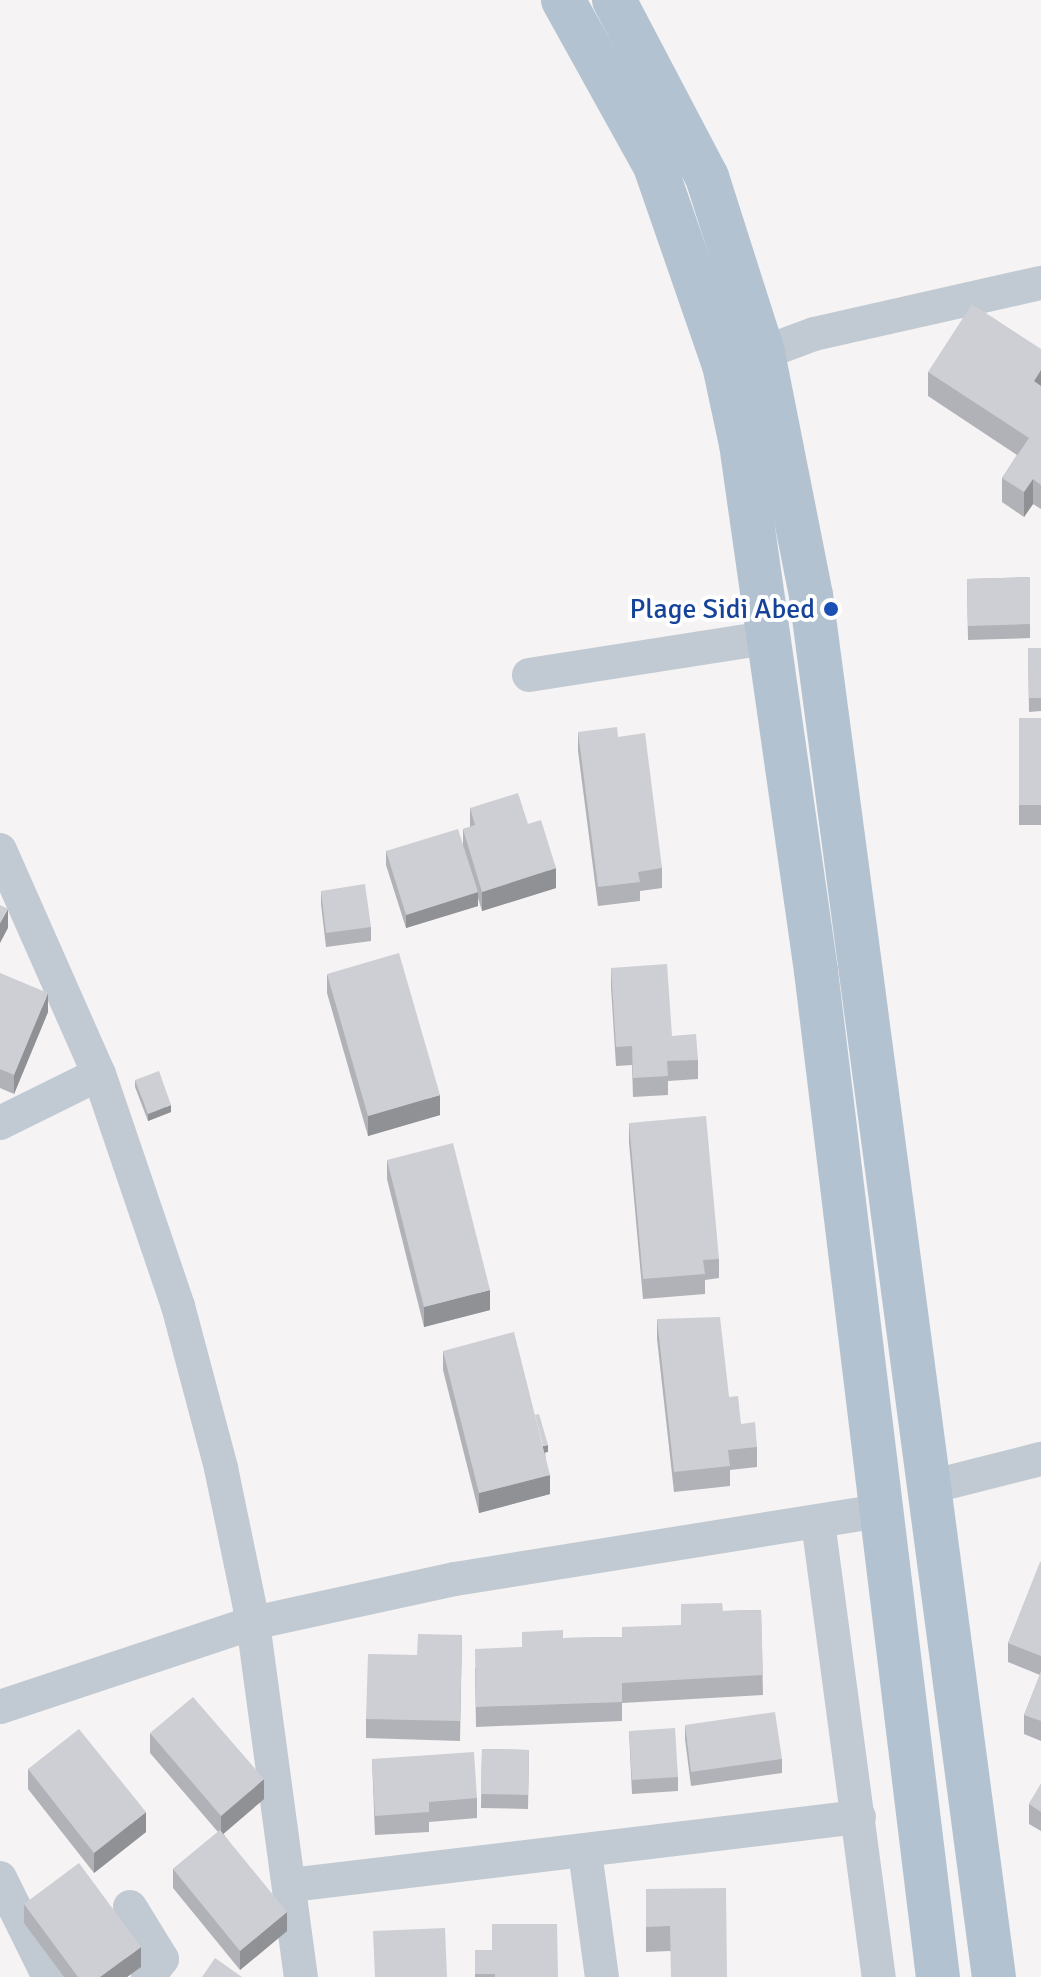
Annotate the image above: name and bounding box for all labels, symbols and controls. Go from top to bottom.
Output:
place label: Plage Sidi Abed [629,592,815,626]
marker: Plage Sidi Abed [822,600,840,618]

